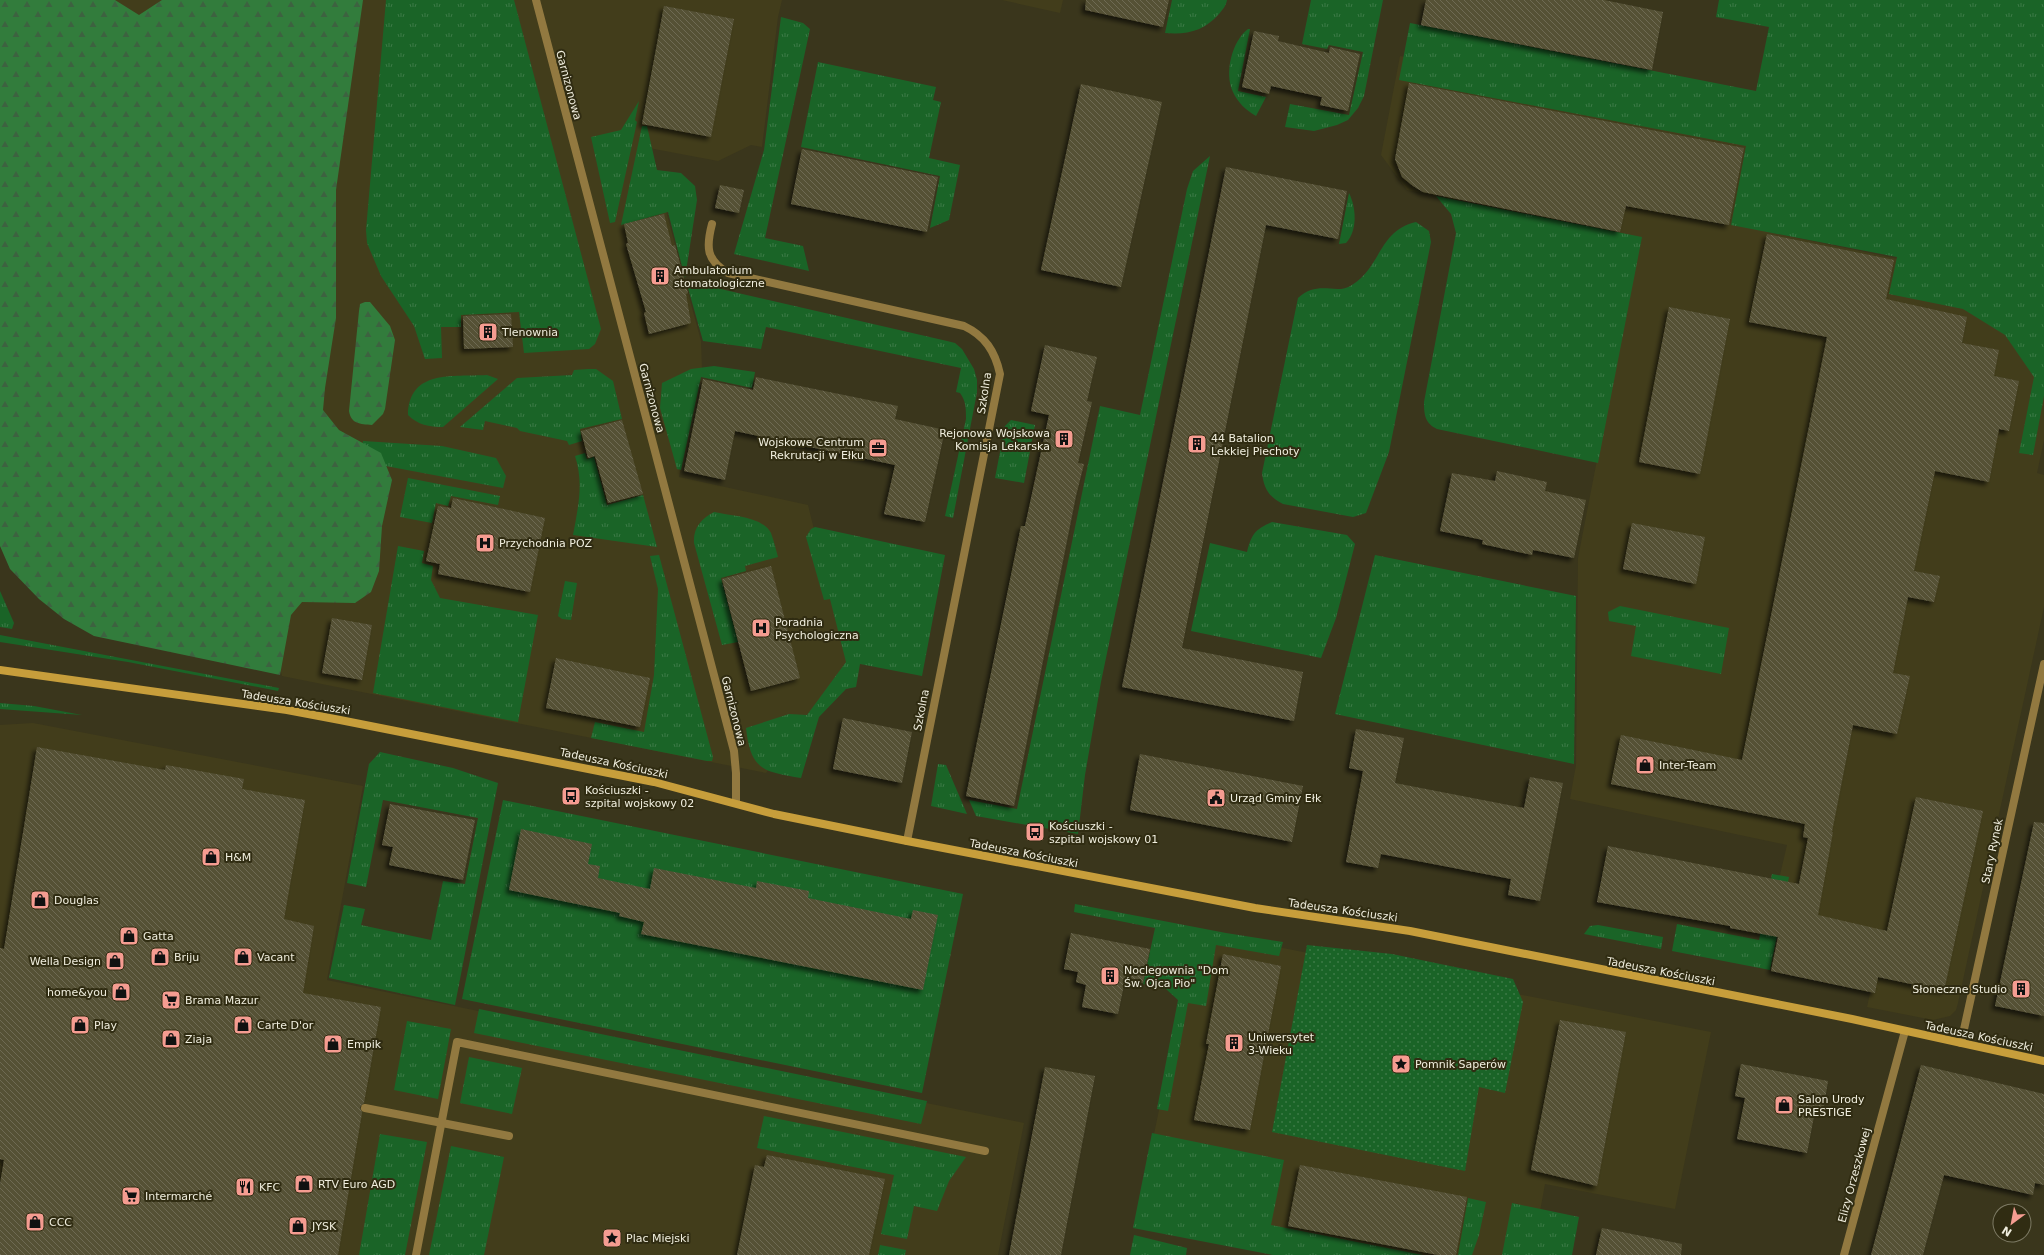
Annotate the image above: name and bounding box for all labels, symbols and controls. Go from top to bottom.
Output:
street label: Garnizonowa [553,49,584,121]
place label: Ambulatorium stomatologiczne [674,264,765,290]
building icon: Ambulatorium stomatologiczne [649,265,671,287]
building icon: Tlenownia [477,321,499,343]
place label: Tlenownia [501,326,558,339]
street label: Garnizonowa [636,362,667,434]
street label: Szkolna [975,371,994,415]
place label: Rejonowa Wojskowa Komisja Lekarska [939,427,1050,453]
building icon: Rejonowa Wojskowa Komisja Lekarska [1053,428,1075,450]
place label: 44 Batalion Lekkiej Piechoty [1211,432,1300,458]
building icon: 44 Batalion Lekkiej Piechoty [1186,433,1208,455]
place label: Wojskowe Centrum Rekrutacji w Ełku [758,436,864,462]
office icon: Wojskowe Centrum Rekrutacji w Ełku [867,437,889,459]
hospital icon: Przychodnia POZ [474,532,496,554]
place label: Przychodnia POZ [499,537,593,550]
place label: Poradnia Psychologiczna [775,616,859,642]
hospital icon: Poradnia Psychologiczna [750,617,772,639]
street label: Garnizonowa [719,675,748,747]
street label: Tadeusza Kościuszki [239,687,351,718]
street label: Szkolna [911,688,932,732]
street label: Tadeusza Kościuszki [558,745,669,781]
shop icon: Inter-Team [1634,754,1656,776]
place label: Inter-Team [1659,759,1716,772]
place label: Kościuszki - szpital wojskowy 02 [585,784,694,810]
bus stop icon: Kościuszki - szpital wojskowy 02 [560,785,582,807]
public building icon: Urząd Gminy Ełk [1205,787,1227,809]
place label: Urząd Gminy Ełk [1230,792,1322,805]
street label: Stary Rynek [1979,817,2006,885]
place label: Kościuszki - szpital wojskowy 01 [1049,820,1158,846]
bus stop icon: Kościuszki - szpital wojskowy 01 [1024,821,1046,843]
street label: Tadeusza Kościuszki [968,836,1079,870]
shop icon: H&M [200,846,222,868]
place label: H&M [225,851,251,864]
shop icon: Douglas [29,889,51,911]
place label: Douglas [54,894,99,907]
street label: Tadeusza Kościuszki [1286,896,1398,925]
shop icon: Gatta [118,925,140,947]
place label: Gatta [143,930,174,943]
shop icon: Briju [149,946,171,968]
shop icon: Vacant [232,946,254,968]
shop icon: Wella Design [104,950,126,972]
place label: Briju [174,951,199,964]
place label: Vacant [257,951,295,964]
street label: Tadeusza Kościuszki [1605,954,1716,988]
place label: Wella Design [30,955,101,968]
place label: Noclegownia "Dom Św. Ojca Pio" [1124,964,1229,990]
building icon: Noclegownia "Dom Św. Ojca Pio" [1099,965,1121,987]
building icon: Słoneczne Studio [2010,978,2032,1000]
shop icon: home&you [110,981,132,1003]
place label: Słoneczne Studio [1912,983,2007,996]
place label: home&you [47,986,107,999]
supermarket icon: Brama Mazur [160,989,182,1011]
place label: Brama Mazur [185,994,259,1007]
shop icon: Play [69,1014,91,1036]
shop icon: Carte D'or [232,1014,254,1036]
street label: Tadeusza Kościuszki [1923,1018,2034,1054]
place label: Play [94,1019,117,1032]
place label: Carte D'or [257,1019,314,1032]
shop icon: Ziaja [160,1028,182,1050]
place label: Uniwersytet 3-Wieku [1248,1031,1315,1057]
building icon: Uniwersytet 3-Wieku [1223,1032,1245,1054]
place label: Ziaja [185,1033,212,1046]
shop icon: Empik [322,1033,344,1055]
place label: Empik [347,1038,382,1051]
place icon: Pomnik Saperów [1390,1053,1412,1075]
place label: Pomnik Saperów [1415,1058,1506,1071]
place label: Salon Urody PRESTIGE [1798,1093,1865,1119]
shop icon: Salon Urody PRESTIGE [1773,1094,1795,1116]
street label: Elizy Orzeszkowej [1836,1126,1873,1224]
shop icon: RTV Euro AGD [293,1173,315,1195]
restaurant icon: KFC [234,1176,256,1198]
place label: RTV Euro AGD [318,1178,395,1191]
place label: KFC [259,1181,281,1194]
supermarket icon: Intermarché [120,1185,142,1207]
place label: Intermarché [145,1190,212,1203]
north arrow [1992,1203,2032,1243]
shop icon: CCC [24,1211,46,1233]
shop icon: JYSK [287,1215,309,1237]
place label: CCC [49,1216,72,1229]
place label: JYSK [311,1220,337,1233]
text: N [2000,1223,2014,1239]
place icon: Plac Miejski [601,1227,623,1249]
place label: Plac Miejski [626,1232,690,1245]

